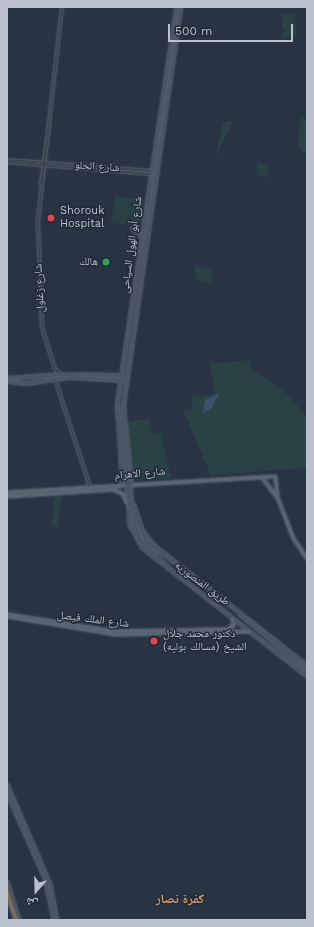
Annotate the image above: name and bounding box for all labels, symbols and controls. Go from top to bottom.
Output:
scale bar [170,16,295,42]
text: 500 m [175,24,212,38]
street label: شارع الحلو [74,159,120,175]
street label: شارع أبو الهول السياحى [119,196,145,294]
place label: Shorouk Hospital [60,205,104,231]
marker: Shorouk Hospital [45,212,57,224]
place label: هالك [79,255,98,269]
marker: هالك [101,257,111,267]
street label: شارع زغلول [32,263,48,313]
street label: شارع الاهرام [114,465,166,483]
street label: طريق المنصوريه [172,559,232,609]
street label: شارع الملك فيصل [56,609,130,631]
place label: دكتور محمد جلال الشيخ (مسالك بوليه) [163,628,247,654]
marker: دكتور محمد جلال الشيخ (مسالك بوليه) [148,635,160,647]
north arrow [16,871,56,911]
district label: كفرة نصار [156,891,204,907]
text: ش [24,895,39,911]

